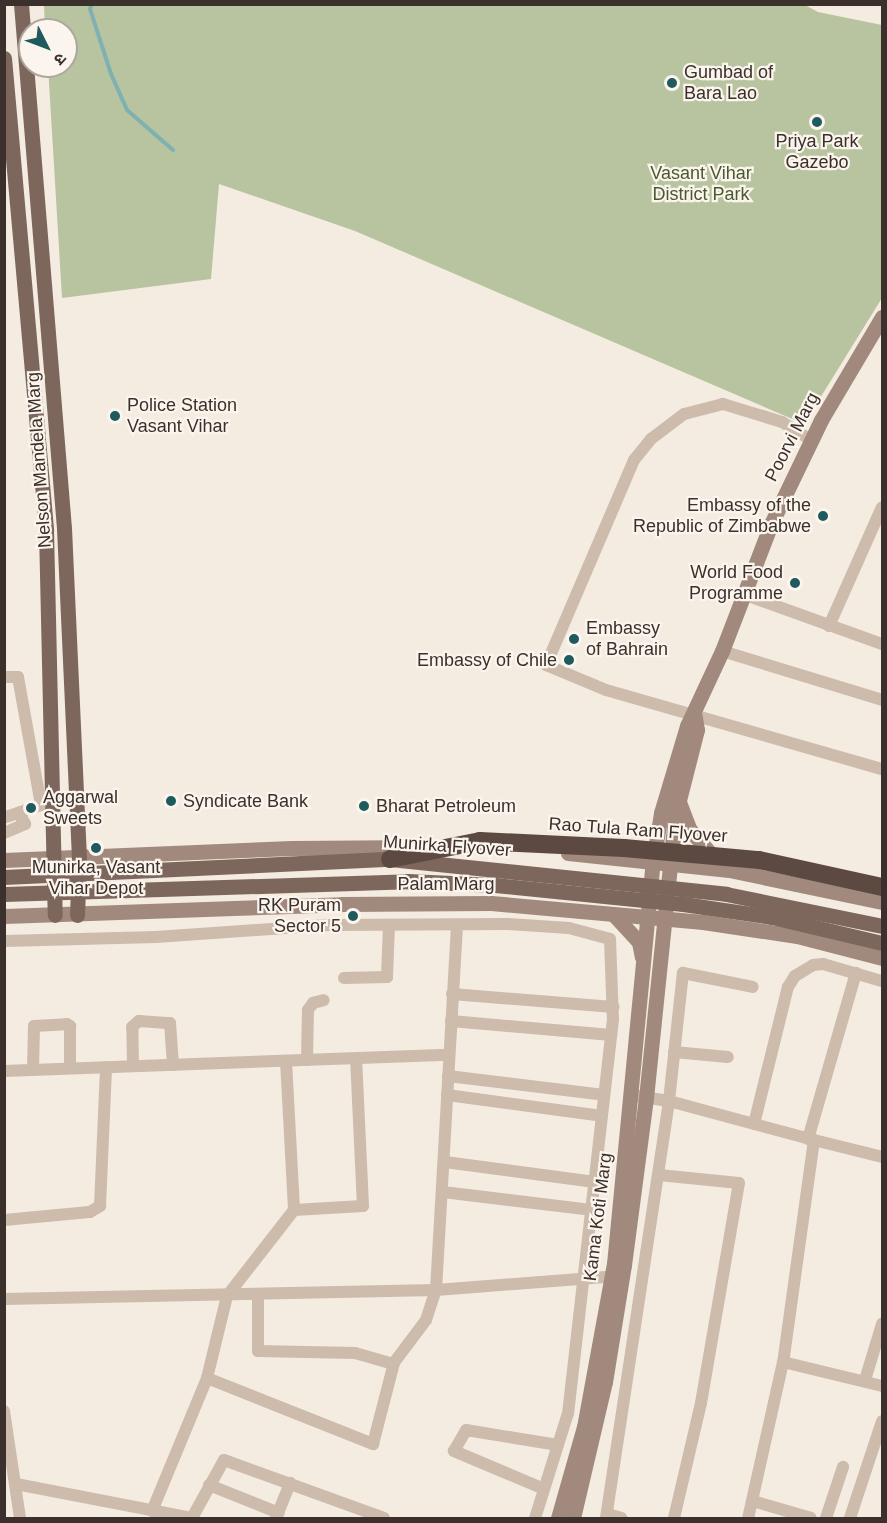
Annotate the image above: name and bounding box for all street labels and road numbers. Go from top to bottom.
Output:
street label: Nelson Mandela Marg [22,371,56,549]
street label: Poorvi Marg [760,389,824,485]
street label: Rao Tula Ram Flyover [548,813,728,847]
street label: Munirka Flyover [382,831,512,861]
street label: Palam Marg [397,873,495,895]
street label: Kama Koti Marg [579,1152,617,1282]

